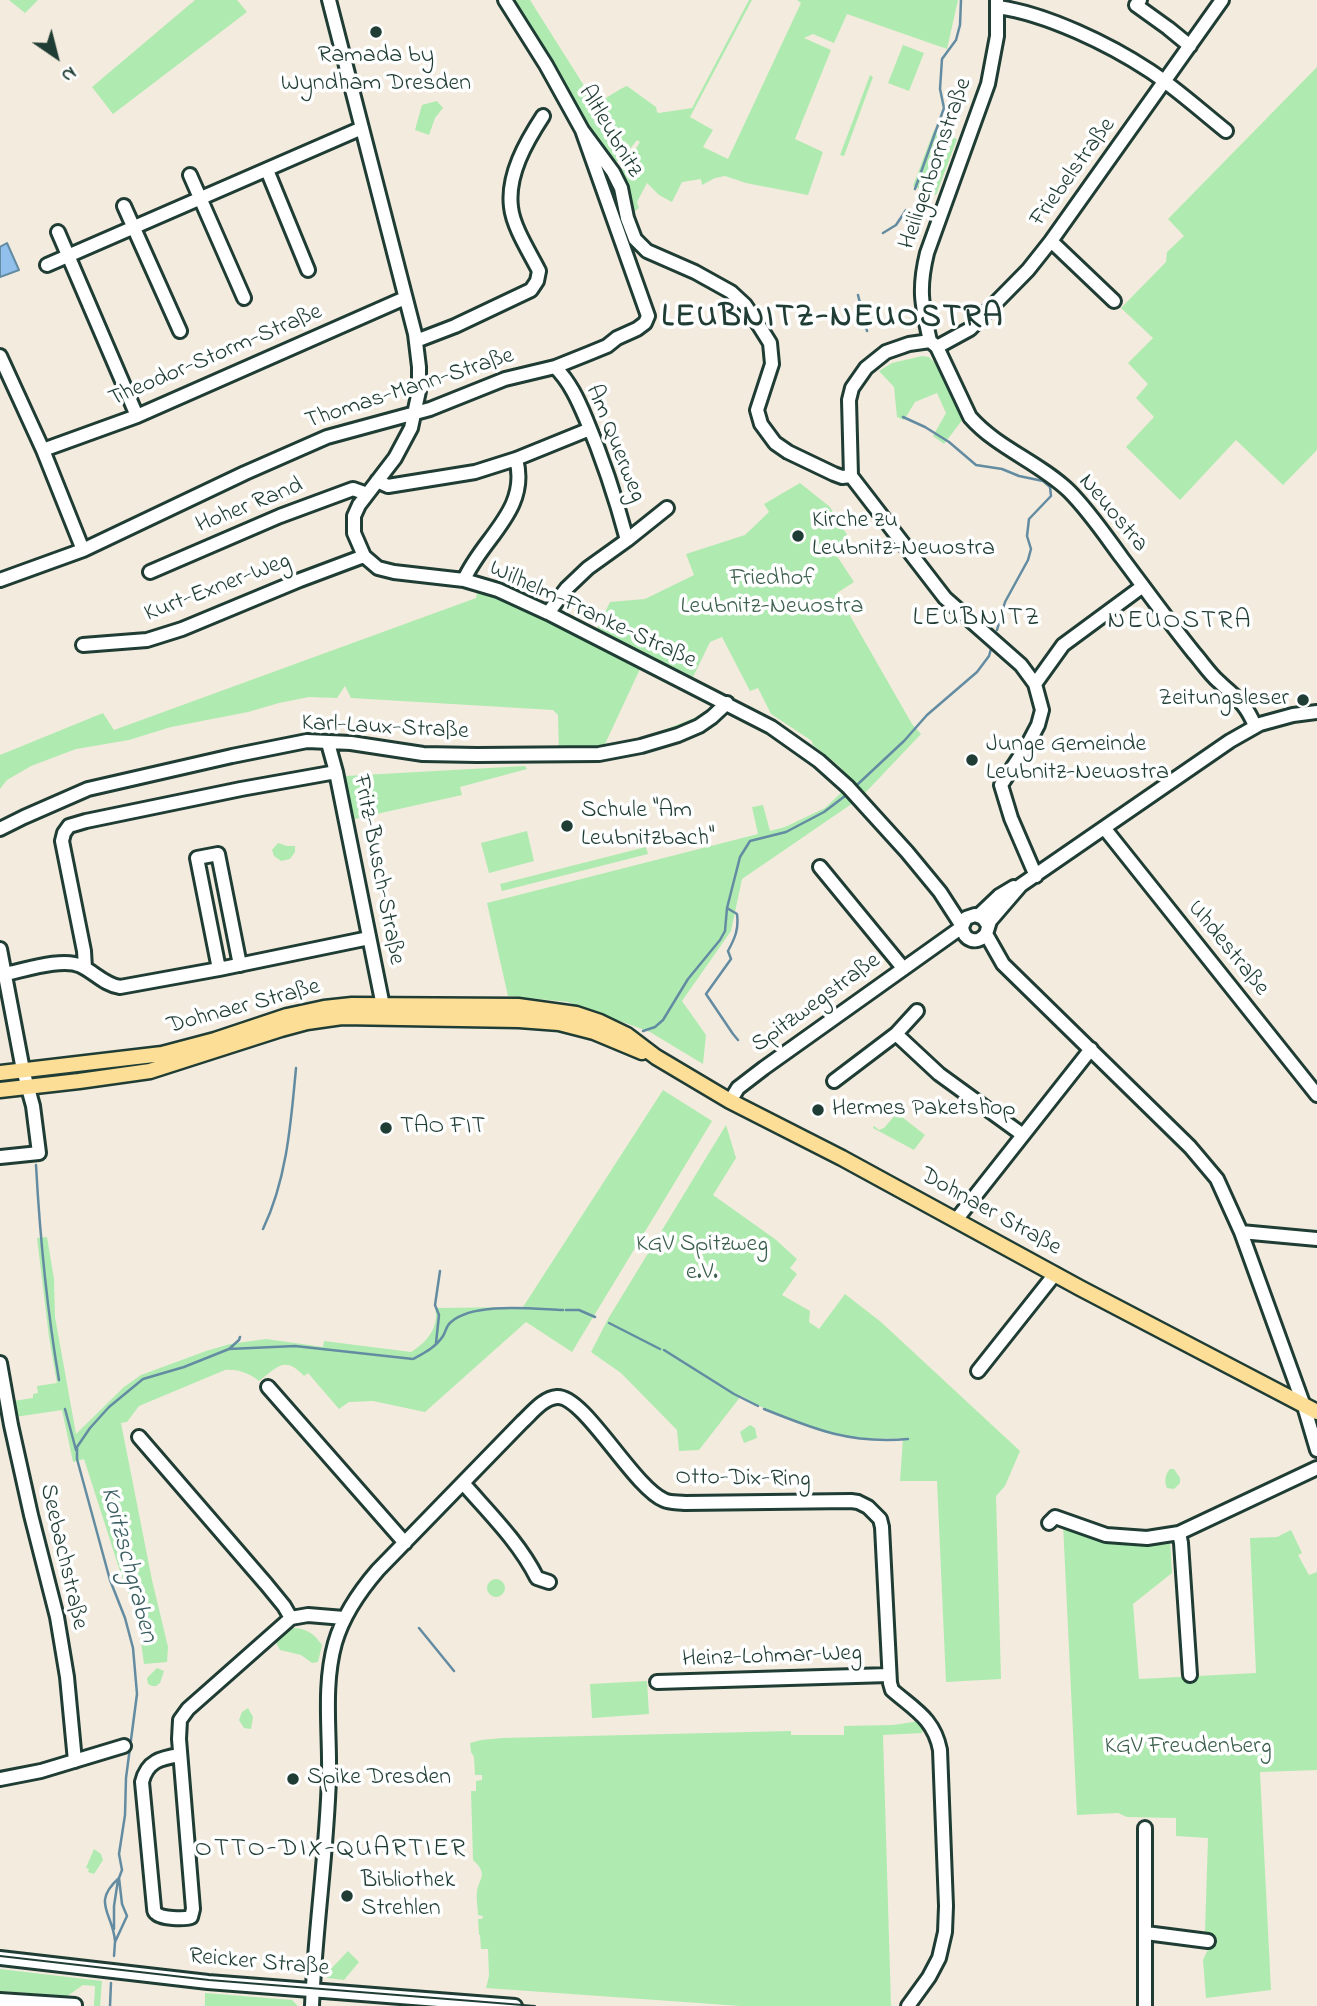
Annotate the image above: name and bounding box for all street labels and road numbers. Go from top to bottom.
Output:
street label: Heiligenbornstraße [894,75,980,253]
street label: Altleubnitz [570,81,648,183]
street label: Friebelstraße [1025,113,1123,233]
street label: Theodor-Storm-Straße [105,299,327,415]
street label: Thomas-Mann-Straße [302,343,518,437]
street label: Am Querweg [577,381,651,507]
street label: Neuostra [1071,469,1153,559]
street label: Hoher Rand [192,473,308,541]
street label: Kurt-Exner-Weg [141,548,295,630]
street label: Wilhelm-Franke-Straße [484,555,700,677]
street label: Karl-Laux-Straße [301,710,469,748]
street label: Fritz-Busch-Straße [344,773,410,967]
street label: Uhdestraße [1180,895,1274,1003]
street label: Spitzwegstraße [747,948,887,1060]
street label: Dohnaer Straße [164,974,324,1042]
street label: Dohnaer Straße [914,1162,1066,1264]
street label: Otto-Dix-Ring [675,1464,811,1496]
street label: Seebachstraße [31,1481,93,1633]
street label: Heinz-Lohmar-Weg [681,1640,863,1676]
street label: Reicker Straße [188,1944,330,1984]

